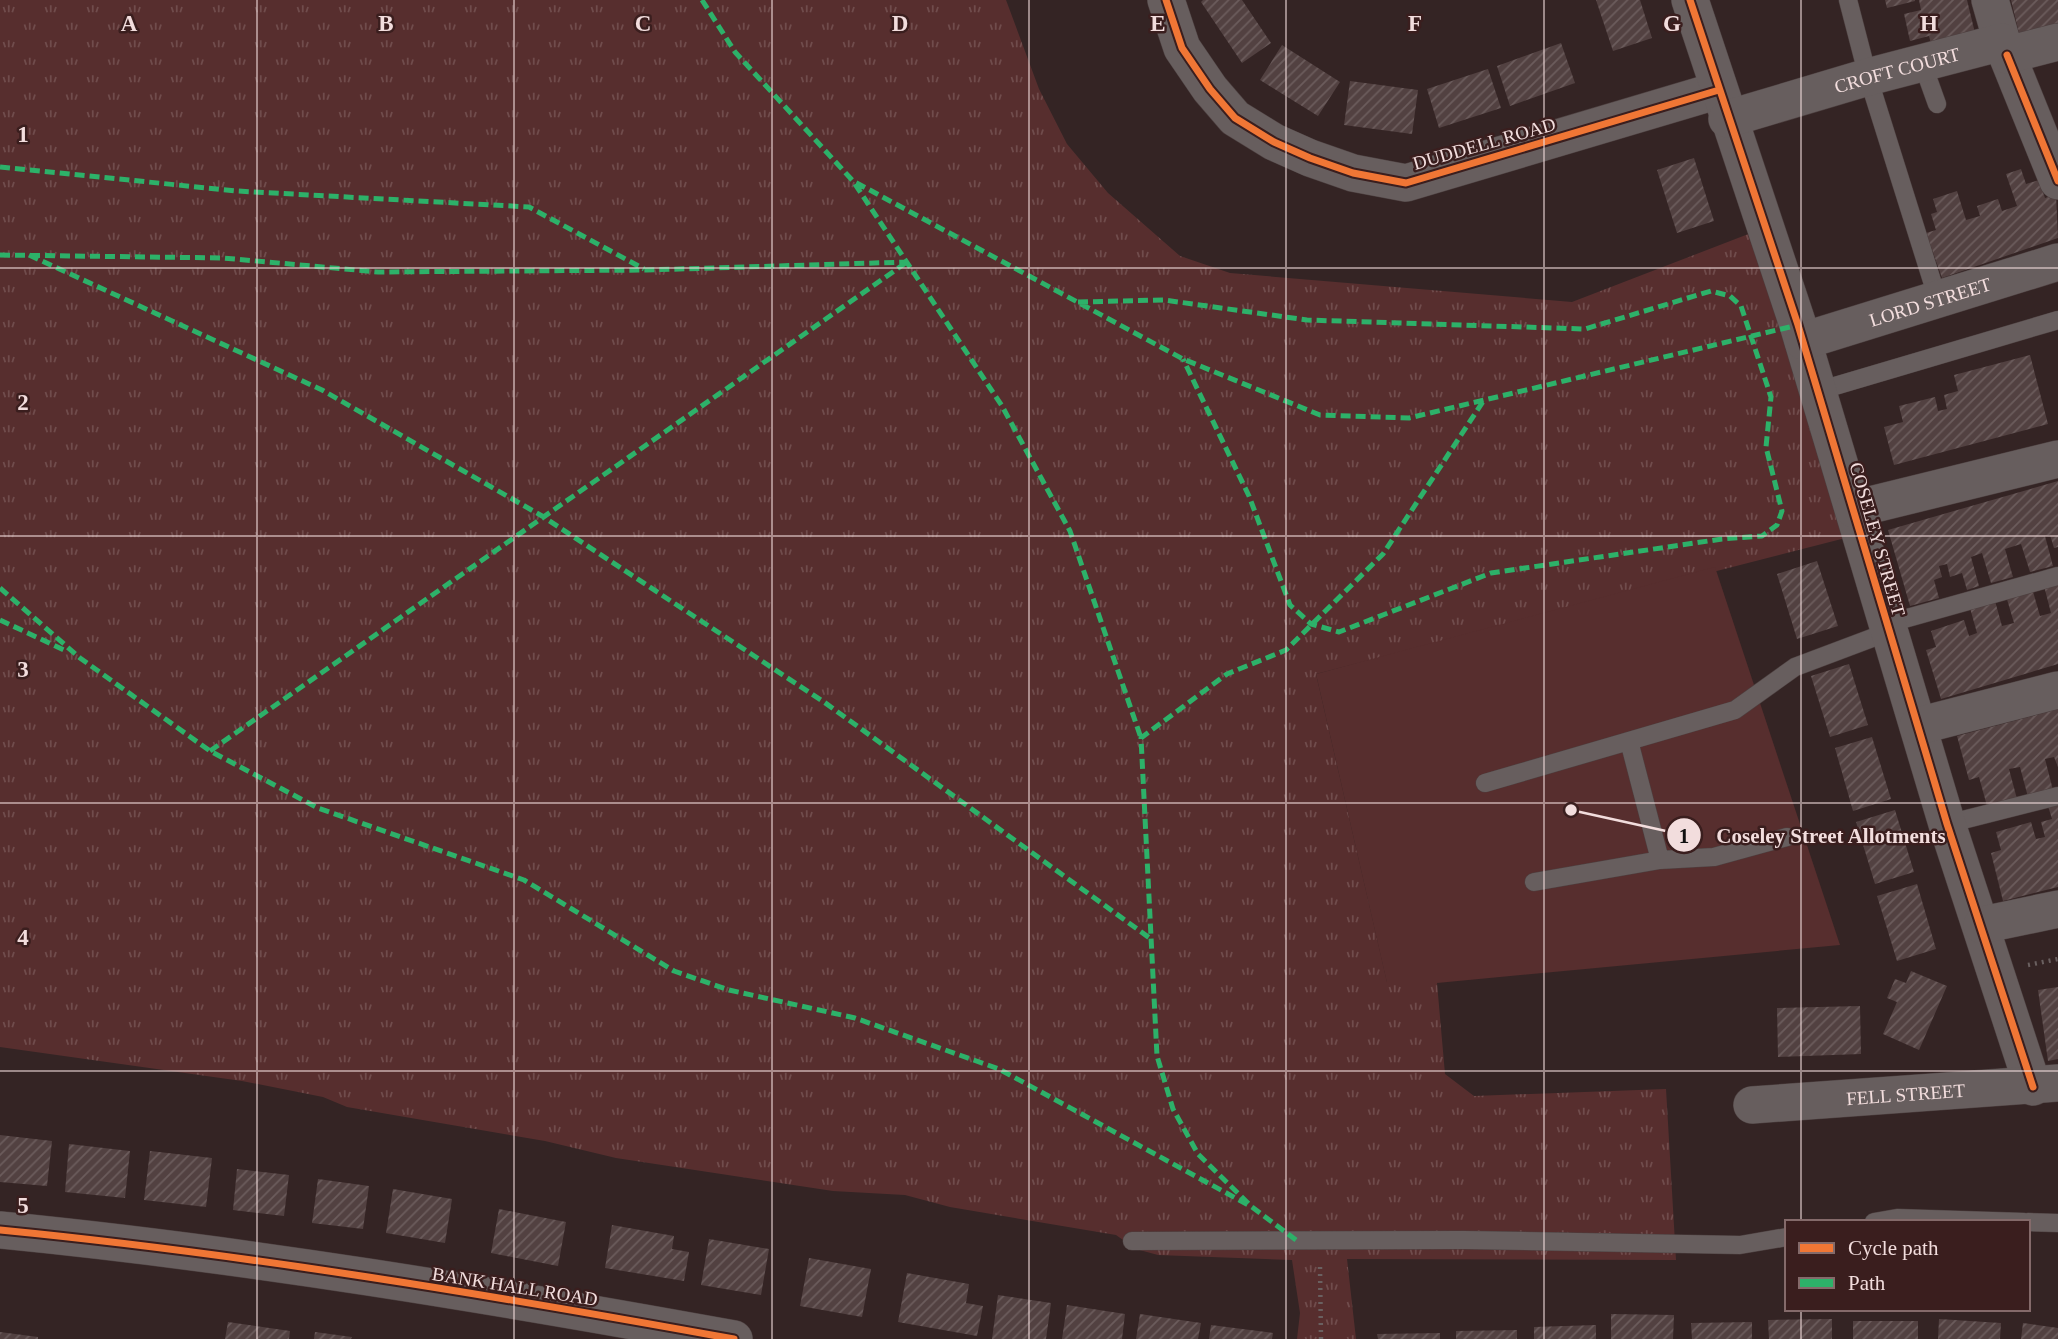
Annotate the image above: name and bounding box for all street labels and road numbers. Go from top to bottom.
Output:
street label: CROFT COURT [1832,43,1962,97]
street label: DUDDELL ROAD [1410,113,1558,174]
street label: LORD STREET [1867,273,1994,331]
street label: COSELEY STREET [1845,460,1910,619]
street label: FELL STREET [1845,1080,1966,1109]
street label: BANK HALL ROAD [431,1263,599,1310]

